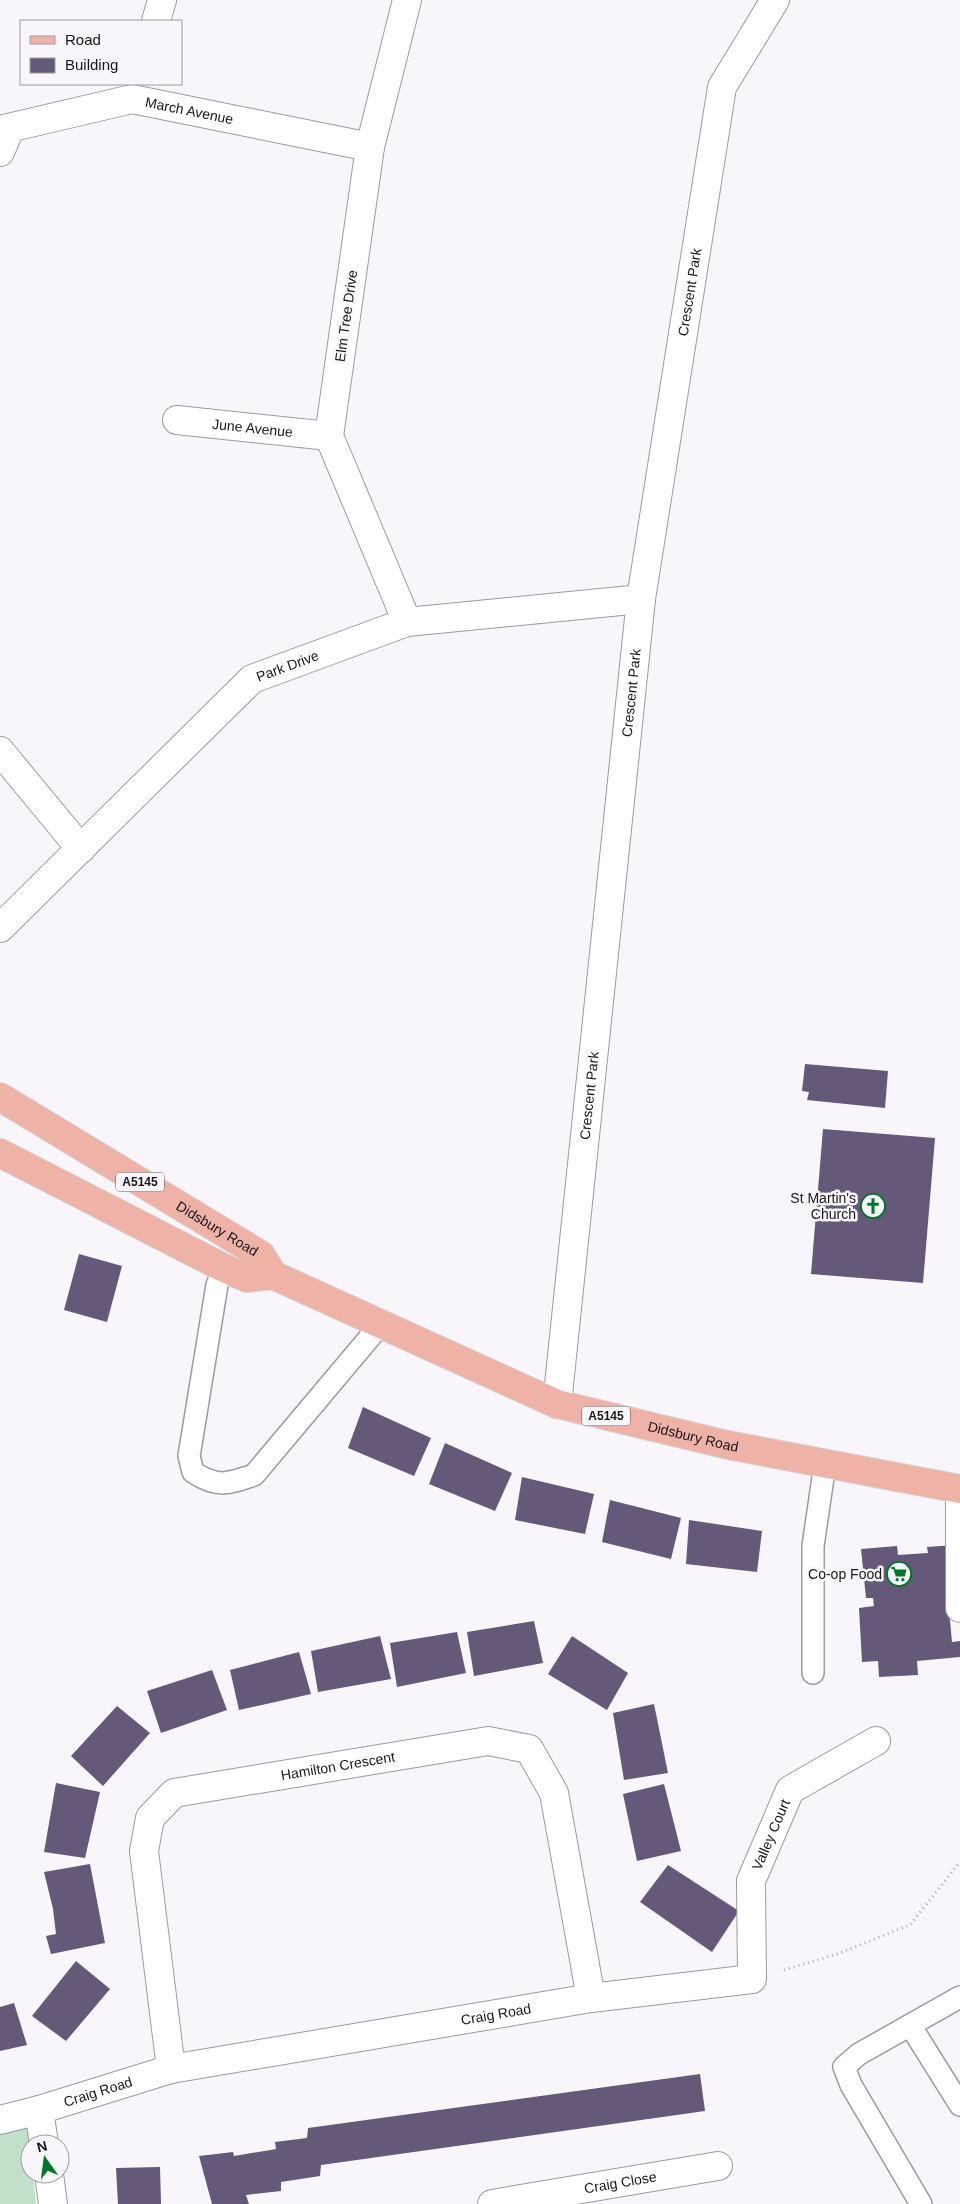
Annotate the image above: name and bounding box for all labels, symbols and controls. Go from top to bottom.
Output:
legend [20,20,182,85]
text: Road [65,31,101,48]
text: Building [65,56,118,73]
street label: March Avenue [144,94,235,127]
street label: Crescent Park [675,246,705,337]
street label: Elm Tree Drive [332,269,360,363]
street label: June Avenue [212,416,294,440]
street label: Park Drive [254,647,321,685]
street label: Crescent Park [619,647,644,738]
street label: Crescent Park [577,1050,602,1141]
road number: A5145 [116,1172,164,1192]
place label: St Martin's Church [790,1190,856,1222]
church icon: St Martin's Church [860,1193,886,1219]
street label: Didsbury Road [173,1198,261,1259]
road number: A5145 [582,1406,630,1425]
street label: Didsbury Road [646,1418,740,1455]
supermarket icon: Co-op Food [886,1561,912,1587]
place label: Co-op Food [808,1566,882,1582]
street label: Hamilton Crescent [280,1749,396,1783]
street label: Valley Court [749,1797,793,1872]
street label: Craig Road [460,2000,532,2028]
street label: Craig Road [62,2074,134,2110]
north arrow [20,2134,70,2184]
text: N [35,2137,49,2155]
street label: Craig Close [583,2168,658,2196]

